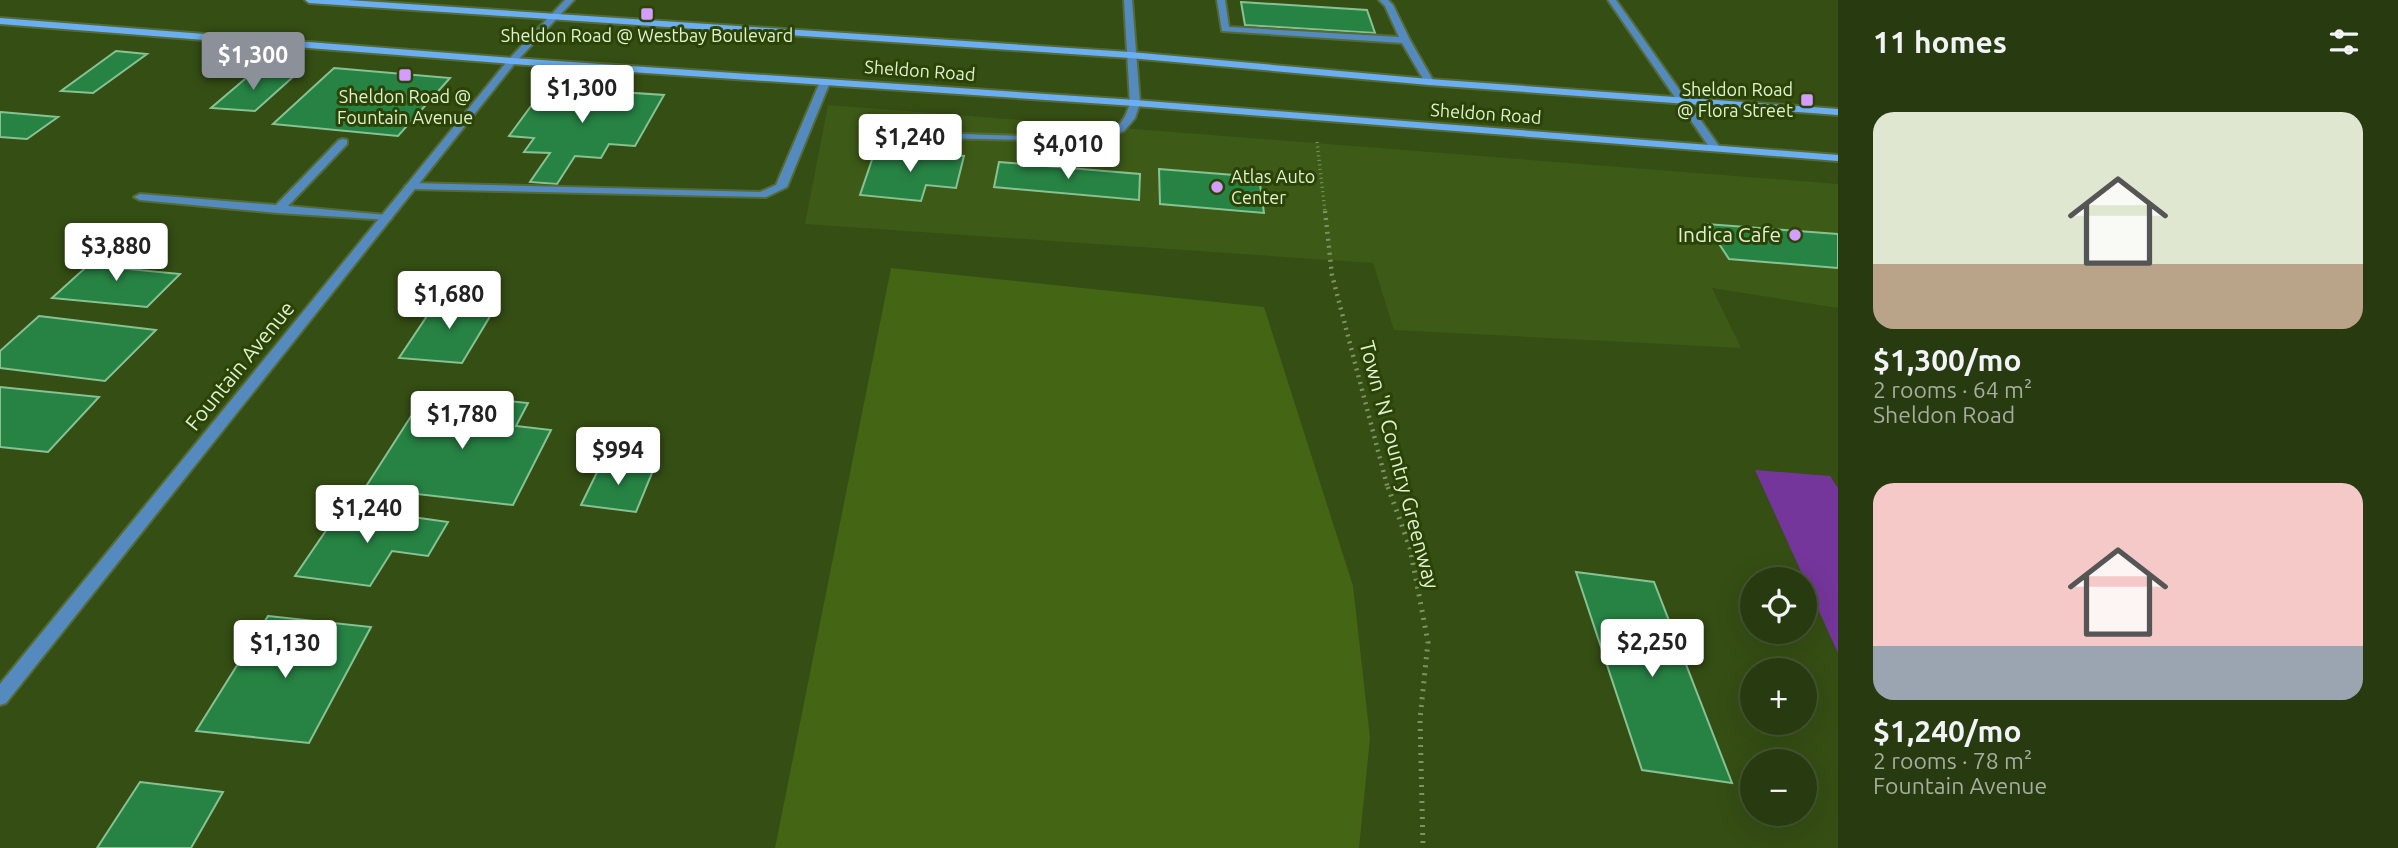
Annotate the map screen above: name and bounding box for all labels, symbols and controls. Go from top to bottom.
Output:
marker: Sheldon Road @ Westbay Boulevard [639,6,655,22]
icon: filters [2325,23,2363,61]
place label: Sheldon Road @ Westbay Boulevard [501,25,793,45]
text: 11 homes [1873,25,2007,59]
pin: $1,300 [196,32,310,92]
text: $1,300 [218,42,288,67]
street label: Sheldon Road [864,56,976,84]
pin: $1,300 [525,66,639,125]
marker: Sheldon Road @ Fountain Avenue [397,67,413,83]
text: $1,300 [547,75,617,100]
place label: Sheldon Road @ Flora Street [1677,79,1793,120]
place label: Sheldon Road @ Fountain Avenue [337,86,473,127]
marker: Sheldon Road @ Flora Street [1799,92,1815,108]
street label: Sheldon Road [1430,99,1542,127]
pin: $1,240 [853,114,967,174]
pin: $4,010 [1011,122,1125,181]
text: $1,240 [875,124,945,149]
text: $4,010 [1033,131,1103,156]
icon: home [2055,158,2181,284]
place label: Atlas Auto Center [1231,166,1315,207]
marker: Atlas Auto Center [1209,179,1225,195]
place label: Indica Cafe [1678,222,1781,246]
pin: $3,880 [59,224,173,283]
marker: Indica Cafe [1787,227,1803,243]
text: $3,880 [81,233,151,258]
pin: $1,680 [392,272,506,331]
text: $1,680 [414,281,484,306]
street label: Fountain Avenue [180,296,299,435]
street label: Town 'N Country Greenway [1355,338,1445,591]
text: $1,300/mo [1873,343,2022,377]
text: 2 rooms · 64 m² [1873,377,2032,402]
pin: $1,780 [405,392,519,451]
text: $1,780 [427,401,497,426]
text: Sheldon Road [1873,402,2015,427]
pin: $994 [577,428,659,487]
text: $994 [592,437,644,462]
pin: $1,240 [310,486,424,545]
text: $1,240 [332,495,402,520]
icon: home [2055,529,2181,655]
map controls [1740,567,1817,826]
button: locate [1740,567,1817,644]
pin: $1,130 [228,620,342,680]
pin: $2,250 [1595,620,1709,679]
text: $2,250 [1617,629,1687,654]
text: $1,130 [250,630,320,655]
button: + [1740,658,1817,735]
text: $1,240/mo [1873,714,2022,748]
text: 2 rooms · 78 m² [1873,748,2032,773]
button: − [1740,749,1817,826]
text: Fountain Avenue [1873,773,2047,798]

